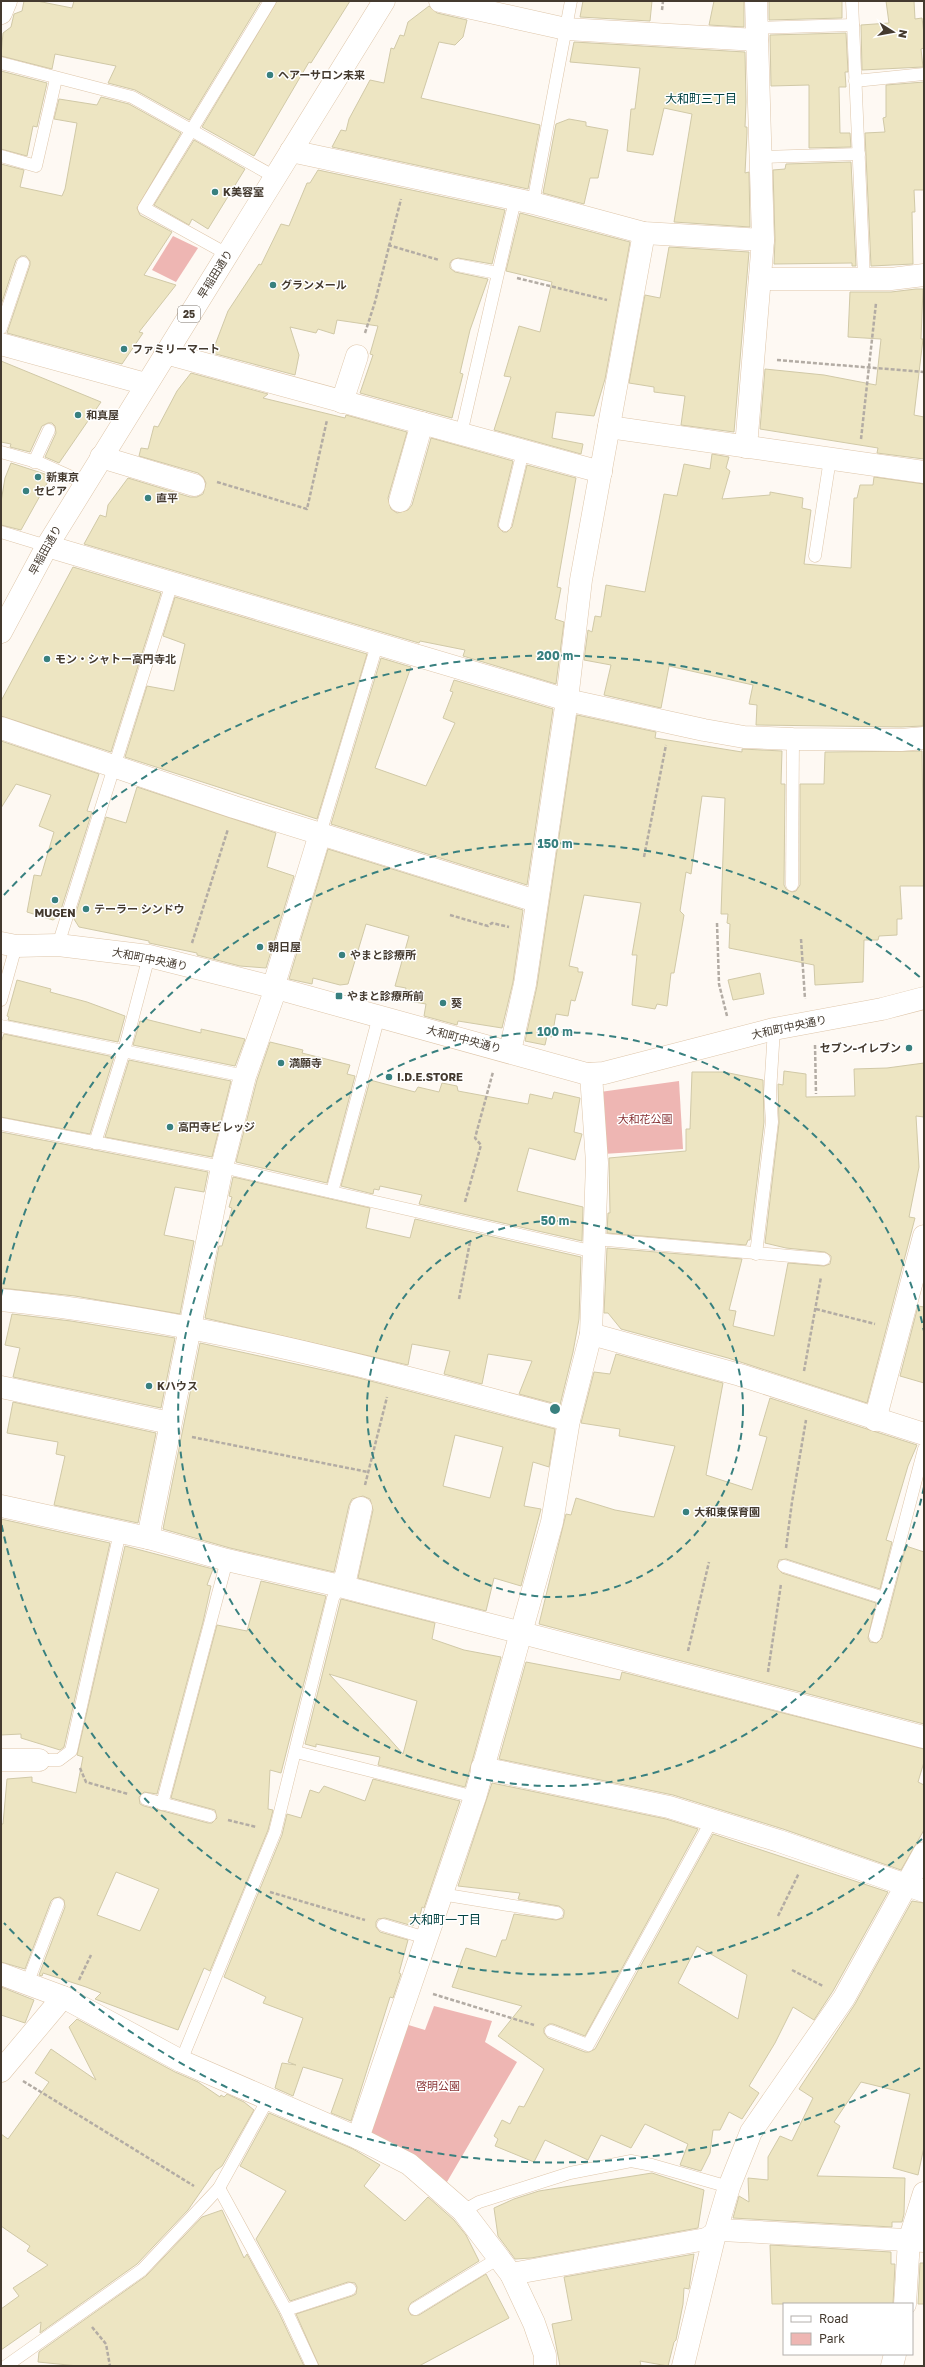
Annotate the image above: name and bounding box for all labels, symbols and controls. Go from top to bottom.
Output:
north arrow [873,12,913,52]
text: N [896,29,910,39]
place label: ヘアーサロン未来 [278,68,365,81]
marker: ヘアーサロン未来 [265,70,275,80]
district label: 大和町三丁目 [665,91,737,106]
place label: K美容室 [223,185,264,198]
marker: K美容室 [210,187,220,197]
street label: 早稲田通り [194,247,235,301]
place label: グランメール [281,278,347,291]
marker: グランメール [268,280,278,290]
road number: 25 [178,306,200,322]
place label: ファミリーマート [132,342,220,355]
marker: ファミリーマート [119,344,129,354]
place label: 和真屋 [86,408,119,421]
marker: 和真屋 [73,410,83,420]
place label: 新東京 [46,470,79,483]
marker: 新東京 [33,472,43,482]
place label: セピア [34,484,67,497]
marker: セピア [21,486,31,496]
place label: 直平 [156,491,178,504]
marker: 直平 [143,493,153,503]
street label: 早稲田通り [26,523,64,577]
text: 200 m [537,648,573,663]
place label: モン・シャトー高円寺北 [55,652,176,665]
marker: モン・シャトー高円寺北 [42,654,52,664]
text: 150 m [538,836,572,851]
marker: MUGEN [50,895,60,905]
place label: テーラー シンドウ [94,902,185,915]
marker: テーラー シンドウ [81,904,91,914]
place label: MUGEN [34,906,76,919]
place label: 朝日屋 [268,940,301,953]
marker: 朝日屋 [255,942,265,952]
street label: 大和町中央通り [111,945,189,972]
place label: やまと診療所 [350,948,416,961]
marker: やまと診療所 [337,950,347,960]
place label: やまと診療所前 [347,989,424,1002]
marker: やまと診療所前 [334,991,344,1001]
place label: 葵 [451,996,462,1009]
marker: 葵 [438,998,448,1008]
street label: 大和町中央通り [750,1012,828,1041]
street label: 大和町中央通り [425,1022,503,1055]
text: 100 m [537,1024,573,1039]
place label: セブン-イレブン [820,1041,901,1054]
marker: セブン-イレブン [904,1043,914,1053]
place label: 満願寺 [289,1056,322,1069]
marker: 満願寺 [276,1058,286,1068]
place label: I.D.E.STORE [397,1070,463,1083]
marker: I.D.E.STORE [384,1072,394,1082]
park label: 大和花公園 [618,1112,673,1125]
place label: 高円寺ビレッジ [178,1120,255,1133]
marker: 高円寺ビレッジ [165,1122,175,1132]
text: 50 m [541,1213,569,1228]
place label: Kハウス [157,1379,198,1392]
marker: Kハウス [144,1381,154,1391]
centre of rings [548,1402,562,1416]
place label: 大和東保育園 [694,1505,760,1518]
marker: 大和東保育園 [681,1507,691,1517]
district label: 大和町一丁目 [409,1912,481,1927]
park label: 啓明公園 [416,2079,460,2092]
legend [783,2303,913,2355]
text: Road [819,2311,848,2326]
text: Park [819,2331,845,2346]

